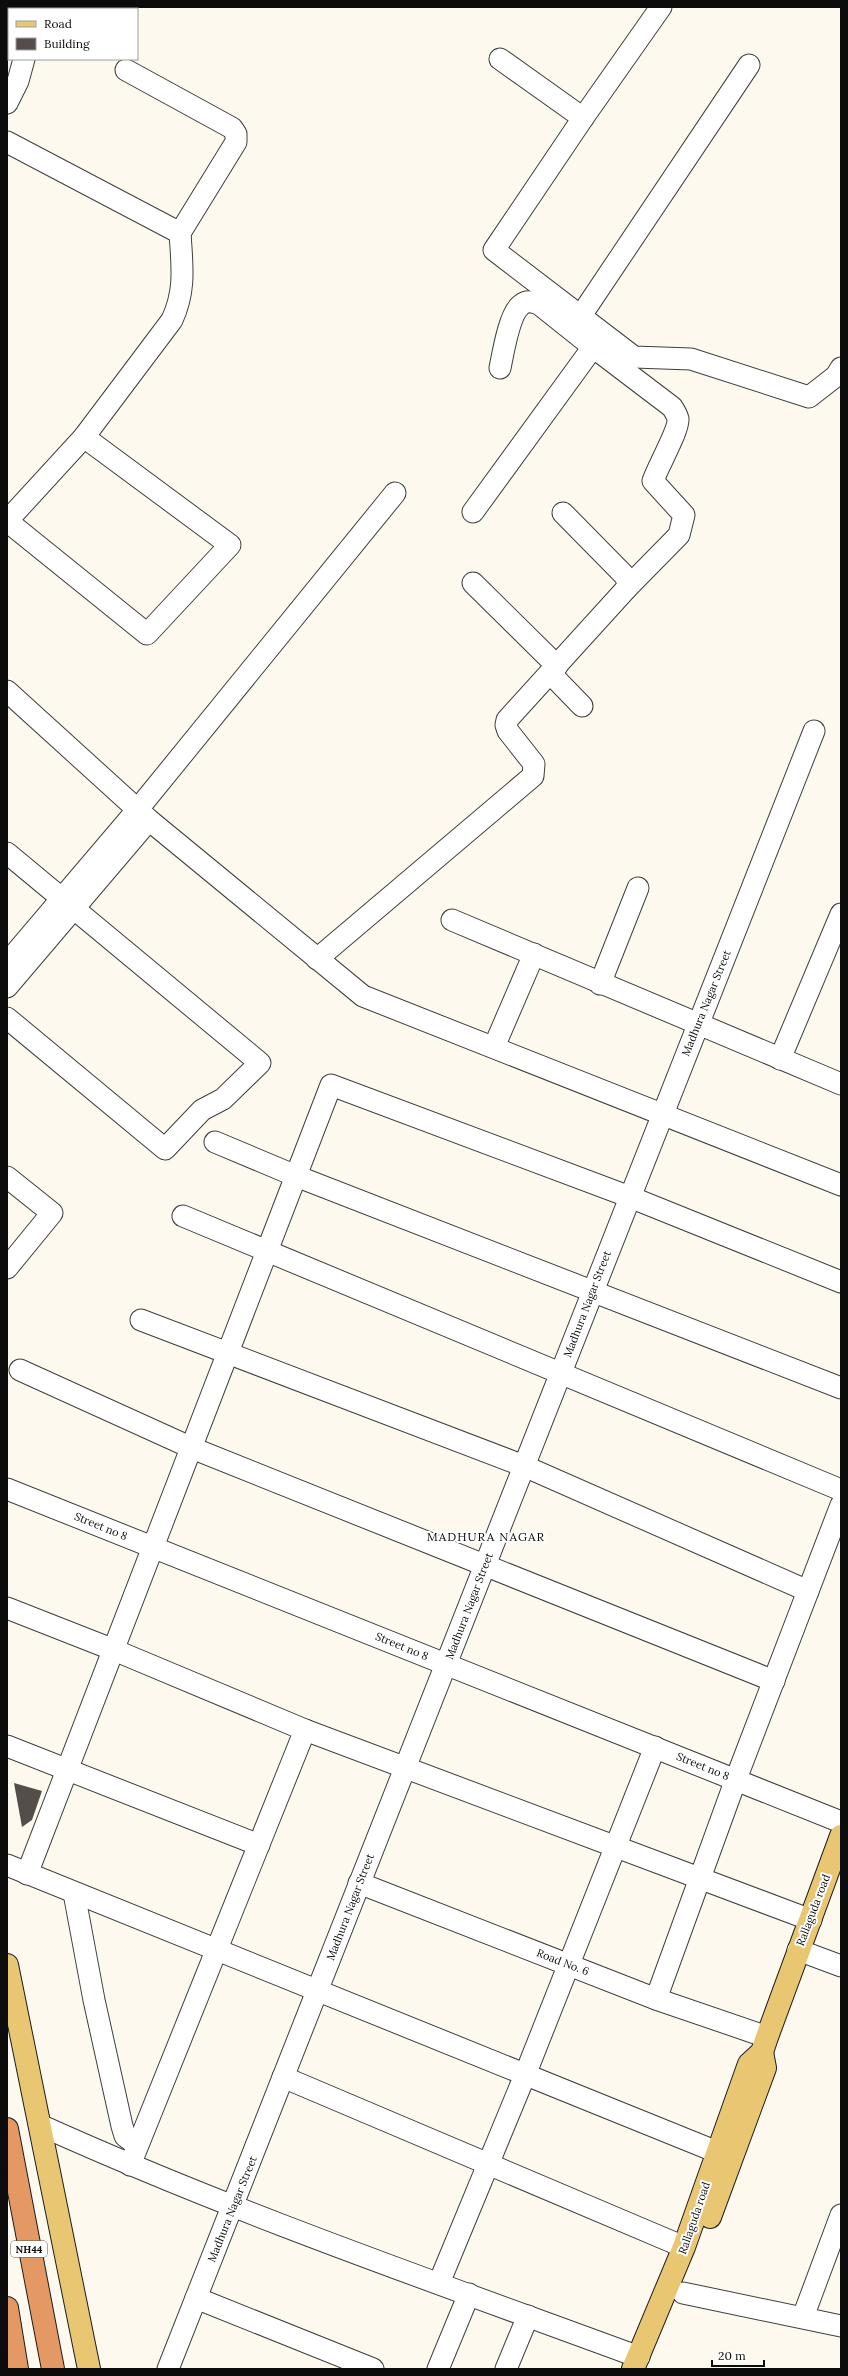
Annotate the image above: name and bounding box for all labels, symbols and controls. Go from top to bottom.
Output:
legend [8,8,138,60]
text: Road [44,16,72,31]
text: Building [44,36,90,51]
street label: Madhura Nagar Street [678,947,734,1058]
street label: Madhura Nagar Street [560,1248,614,1359]
street label: Street no 8 [72,1509,130,1543]
district label: MADHURA NAGAR [427,1529,545,1544]
street label: Madhura Nagar Street [442,1550,496,1661]
street label: Street no 8 [373,1629,431,1663]
street label: Street no 8 [674,1749,732,1783]
street label: Madhura Nagar Street [323,1851,377,1962]
street label: Rallaguda road [793,1872,833,1948]
street label: Road No. 6 [535,1946,591,1978]
street label: Madhura Nagar Street [204,2153,260,2264]
street label: Rallaguda road [675,2180,713,2256]
road number: NH44 [11,2241,47,2257]
scale bar [712,2342,764,2368]
text: 20 m [718,2348,746,2363]

